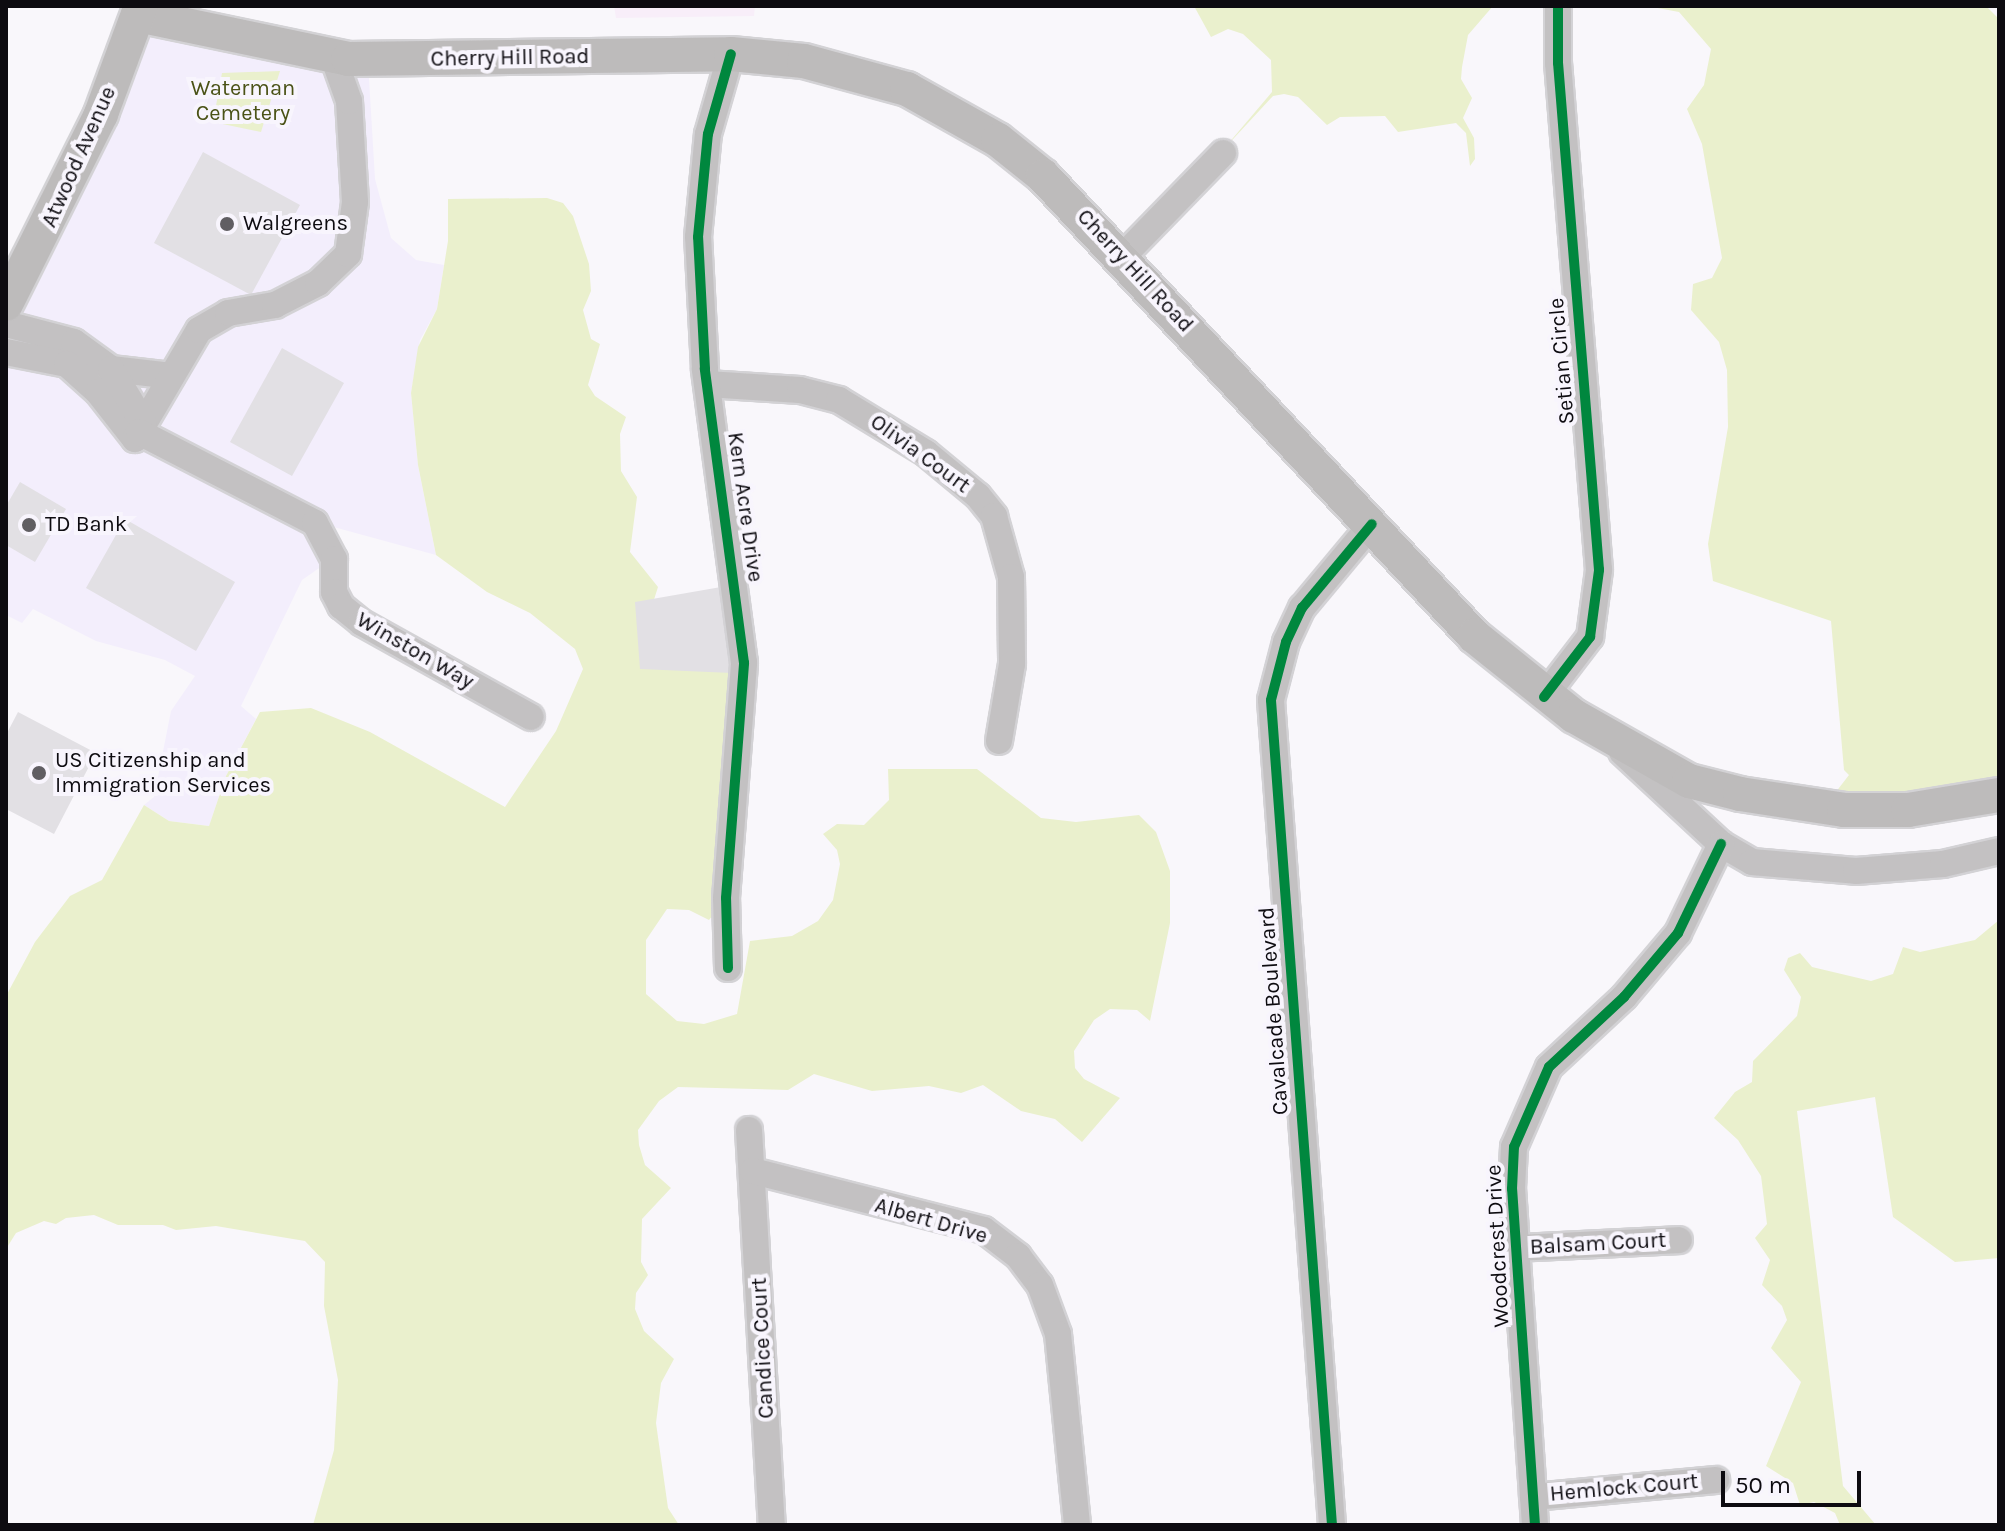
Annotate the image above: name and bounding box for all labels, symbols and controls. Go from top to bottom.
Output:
street label: Cherry Hill Road [430,43,590,73]
park label: Waterman Cemetery [191,75,295,126]
street label: Atwood Avenue [36,82,122,232]
street label: Cherry Hill Road [1071,204,1199,338]
place label: Walgreens [243,211,348,237]
marker: Walgreens [218,215,236,233]
street label: Setian Circle [1543,297,1581,425]
street label: Olivia Court [865,409,975,499]
street label: Kern Acre Drive [721,430,769,584]
place label: TD Bank [45,512,127,538]
marker: TD Bank [20,516,38,534]
street label: Winston Way [352,607,478,695]
place label: US Citizenship and Immigration Services [55,747,271,798]
marker: US Citizenship and Immigration Services [30,764,48,782]
street label: Cavalcade Boulevard [1254,906,1294,1116]
street label: Woodcrest Drive [1481,1164,1515,1328]
street label: Albert Drive [872,1192,990,1250]
street label: Balsam Court [1529,1227,1667,1261]
street label: Candice Court [746,1277,780,1419]
scale bar [1725,1455,1865,1505]
street label: Hemlock Court [1549,1468,1699,1508]
text: 50 m [1735,1471,1791,1499]

